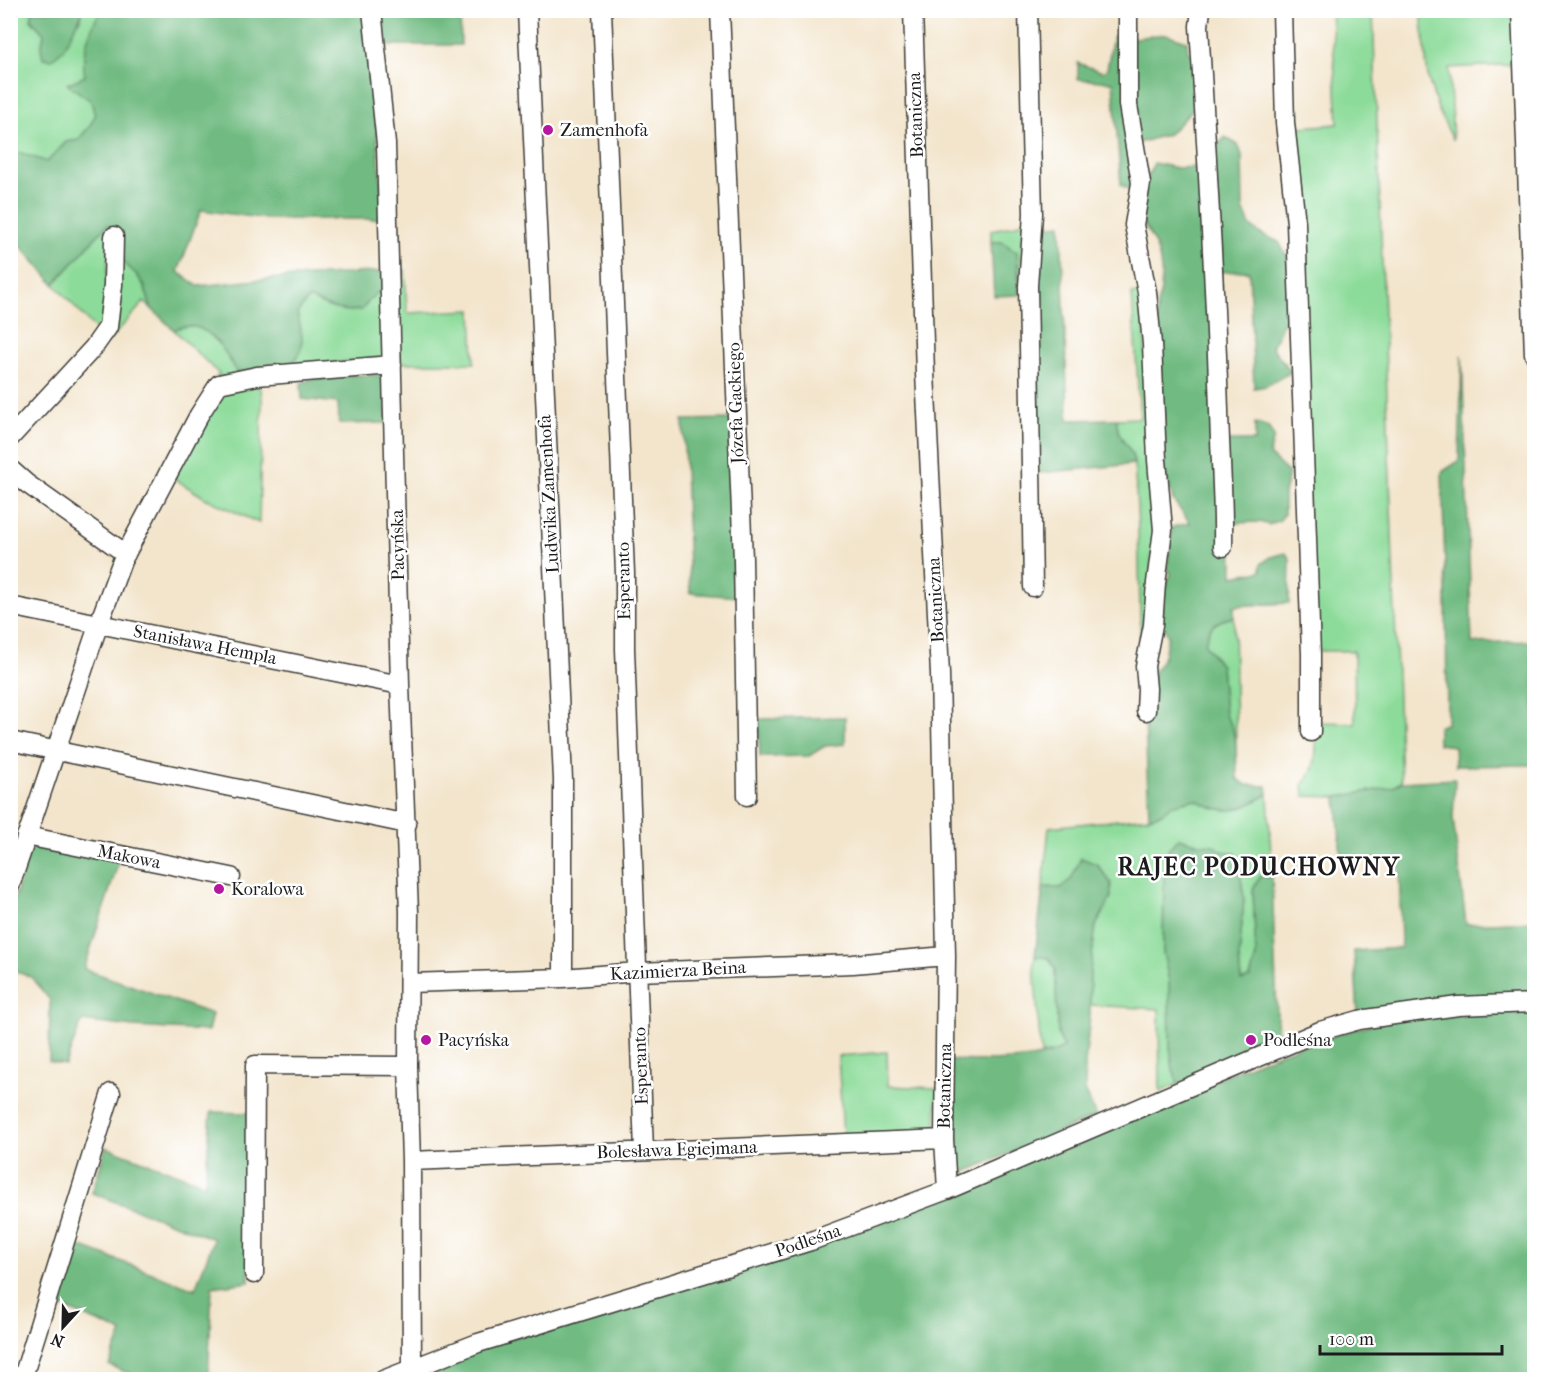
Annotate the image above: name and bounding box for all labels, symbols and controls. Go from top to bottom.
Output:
street label: Botaniczna [904,71,928,158]
place label: Zamenhofa [560,120,649,141]
marker: Zamenhofa [541,123,555,137]
street label: Józefa Gackiego [723,342,749,466]
street label: Ludwika Zamenhofa [534,413,564,574]
street label: Pacyńska [387,509,409,581]
street label: Esperanto [613,542,635,620]
street label: Botaniczna [923,556,949,643]
street label: Stanisława Hempla [132,621,279,669]
street label: Makowa [96,841,163,874]
district label: RAJEC PODUCHOWNY [1118,853,1401,881]
place label: Koralowa [231,879,305,900]
marker: Koralowa [212,882,226,896]
street label: Kazimierza Beina [609,957,747,985]
street label: Esperanto [629,1027,653,1105]
place label: Pacyńska [438,1030,510,1051]
place label: Podleśna [1263,1030,1332,1051]
marker: Pacyńska [419,1033,433,1047]
marker: Podleśna [1244,1033,1258,1047]
street label: Botaniczna [934,1042,956,1129]
street label: Bolesława Egiejmana [596,1137,758,1163]
street label: Podleśna [772,1220,844,1262]
north arrow [33,1297,93,1357]
scale bar [1320,1318,1502,1356]
text: N [48,1329,67,1352]
text: 100 m [1329,1329,1374,1350]

